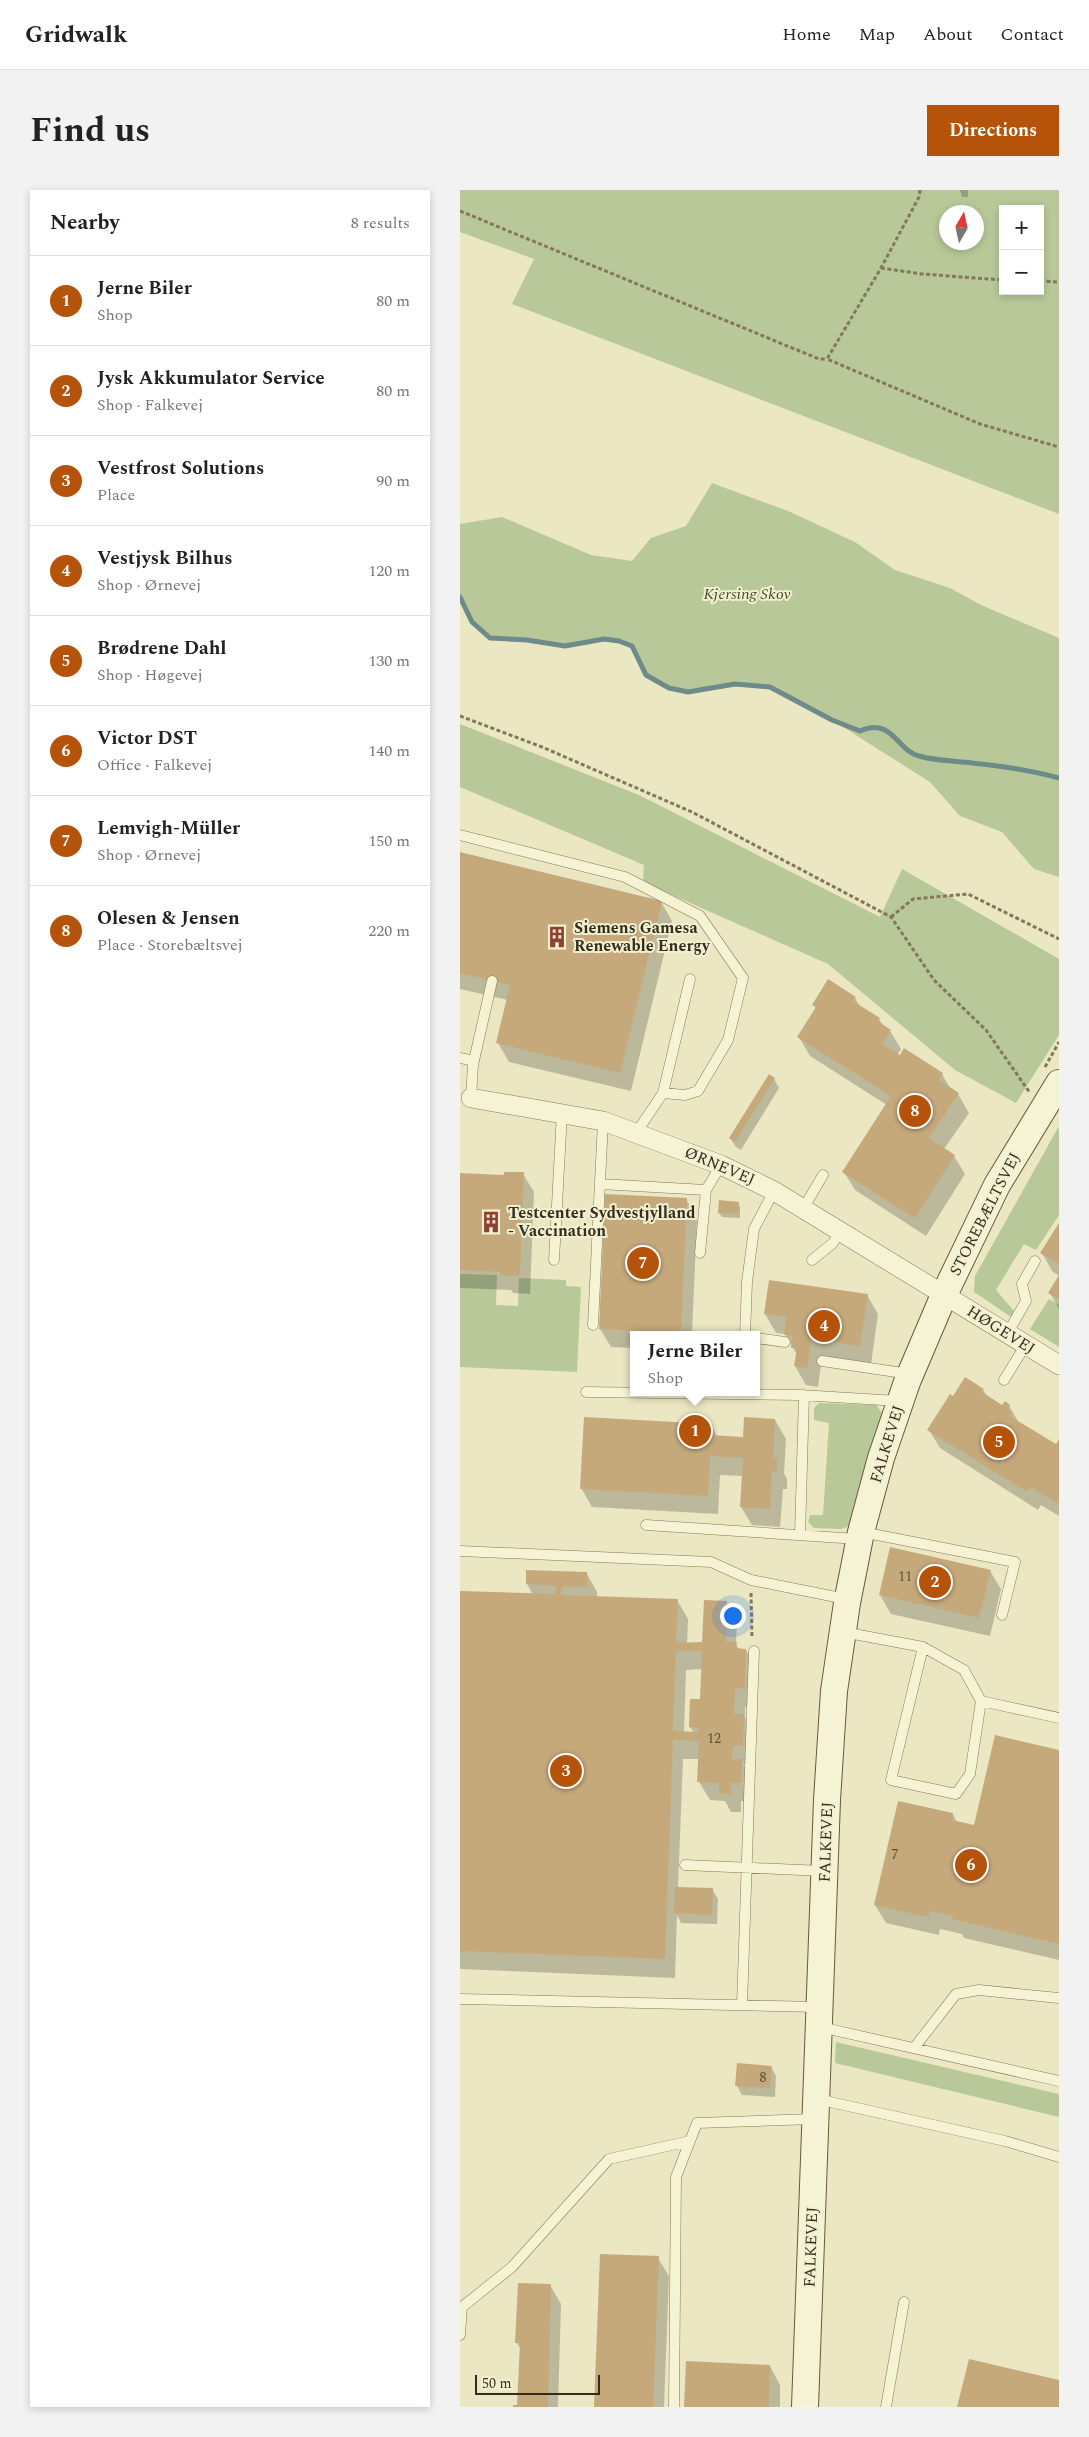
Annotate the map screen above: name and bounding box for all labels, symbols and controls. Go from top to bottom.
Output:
text: Gridwalk [25,17,127,53]
text: Home [782,21,831,48]
text: Map [859,21,895,48]
text: About [923,21,973,48]
text: Contact [1001,21,1064,48]
text: Find us [30,104,150,157]
button: Directions [927,105,1059,156]
north arrow [939,205,984,250]
map controls [999,205,1044,295]
button: + [999,205,1044,250]
text: Nearby [50,207,120,239]
text: 8 results [351,211,410,235]
button: − [999,250,1044,295]
text: Jerne Biler [97,274,192,303]
text: 1 [62,289,70,313]
text: 80 m [376,289,410,313]
text: Shop [97,303,133,327]
text: Jysk Akkumulator Service [97,364,325,393]
text: 2 [62,379,70,403]
text: 80 m [376,379,410,403]
text: Shop · Falkevej [97,393,203,417]
text: Vestfrost Solutions [97,454,264,483]
text: 3 [62,469,70,493]
text: 90 m [376,469,410,493]
text: Place [97,483,135,507]
text: Vestjysk Bilhus [97,544,232,573]
text: 4 [62,559,70,583]
text: 120 m [368,559,410,583]
text: Shop · Ørnevej [97,573,201,597]
park label: Kjersing Skov [703,582,791,606]
text: Brødrene Dahl [97,634,227,663]
text: 5 [62,649,70,673]
text: 130 m [368,649,410,673]
text: Shop · Høgevej [97,663,203,687]
text: Victor DST [97,724,197,753]
text: 6 [62,739,70,763]
text: 140 m [368,739,410,763]
text: Office · Falkevej [97,753,212,777]
text: Lemvigh-Müller [97,814,240,843]
text: 7 [62,829,70,853]
text: 150 m [368,829,410,853]
text: Shop · Ørnevej [97,843,201,867]
text: Olesen & Jensen [97,904,240,933]
place label: Siemens Gamesa Renewable Energy [574,916,711,958]
text: 8 [62,919,70,943]
text: 220 m [368,919,410,943]
building icon: Siemens Gamesa Renewable Energy [544,924,570,950]
text: Place · Storebæltsvej [97,933,243,957]
pin: 8 [899,1092,931,1130]
street label: ØRNEVEJ [681,1140,759,1192]
street label: STOREBÆLTSVEJ [943,1148,1027,1280]
place label: Testcenter Sydvestjylland - Vaccination [508,1201,696,1243]
building icon: Testcenter Sydvestjylland - Vaccination [478,1209,504,1235]
pin: 7 [627,1244,659,1282]
street label: HØGEVEJ [962,1299,1040,1361]
pin: 4 [808,1307,840,1345]
popup [630,1331,760,1396]
text: Jerne Biler [648,1337,742,1366]
text: Shop [648,1366,683,1390]
street label: FALKEVEJ [864,1402,910,1486]
pin: 1 [679,1412,711,1450]
pin: 5 [983,1423,1015,1461]
pin: 2 [919,1563,951,1601]
house number: 11 [898,1566,912,1587]
your location [720,1603,746,1629]
house number: 12 [707,1728,721,1749]
pin: 3 [550,1752,582,1790]
street label: FALKEVEJ [813,1801,839,1883]
house number: 7 [892,1844,899,1865]
pin: 6 [955,1846,987,1884]
house number: 8 [760,2067,767,2088]
street label: FALKEVEJ [798,2206,824,2288]
scale bar [475,2372,600,2395]
text: 50 m [482,2373,512,2394]

